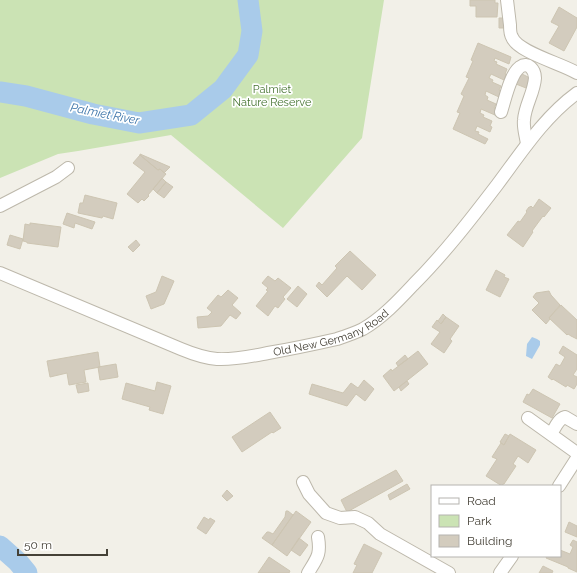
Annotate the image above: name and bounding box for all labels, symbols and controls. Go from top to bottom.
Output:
park label: Palmiet Nature Reserve [233,83,312,109]
water label: Palmiet River [69,100,142,128]
street label: Old New Germany Road [272,307,392,359]
legend [431,485,561,557]
text: Road [467,494,496,508]
text: Park [467,514,492,528]
scale bar [18,531,107,557]
text: Building [467,534,513,548]
text: 50 m [24,538,52,552]

